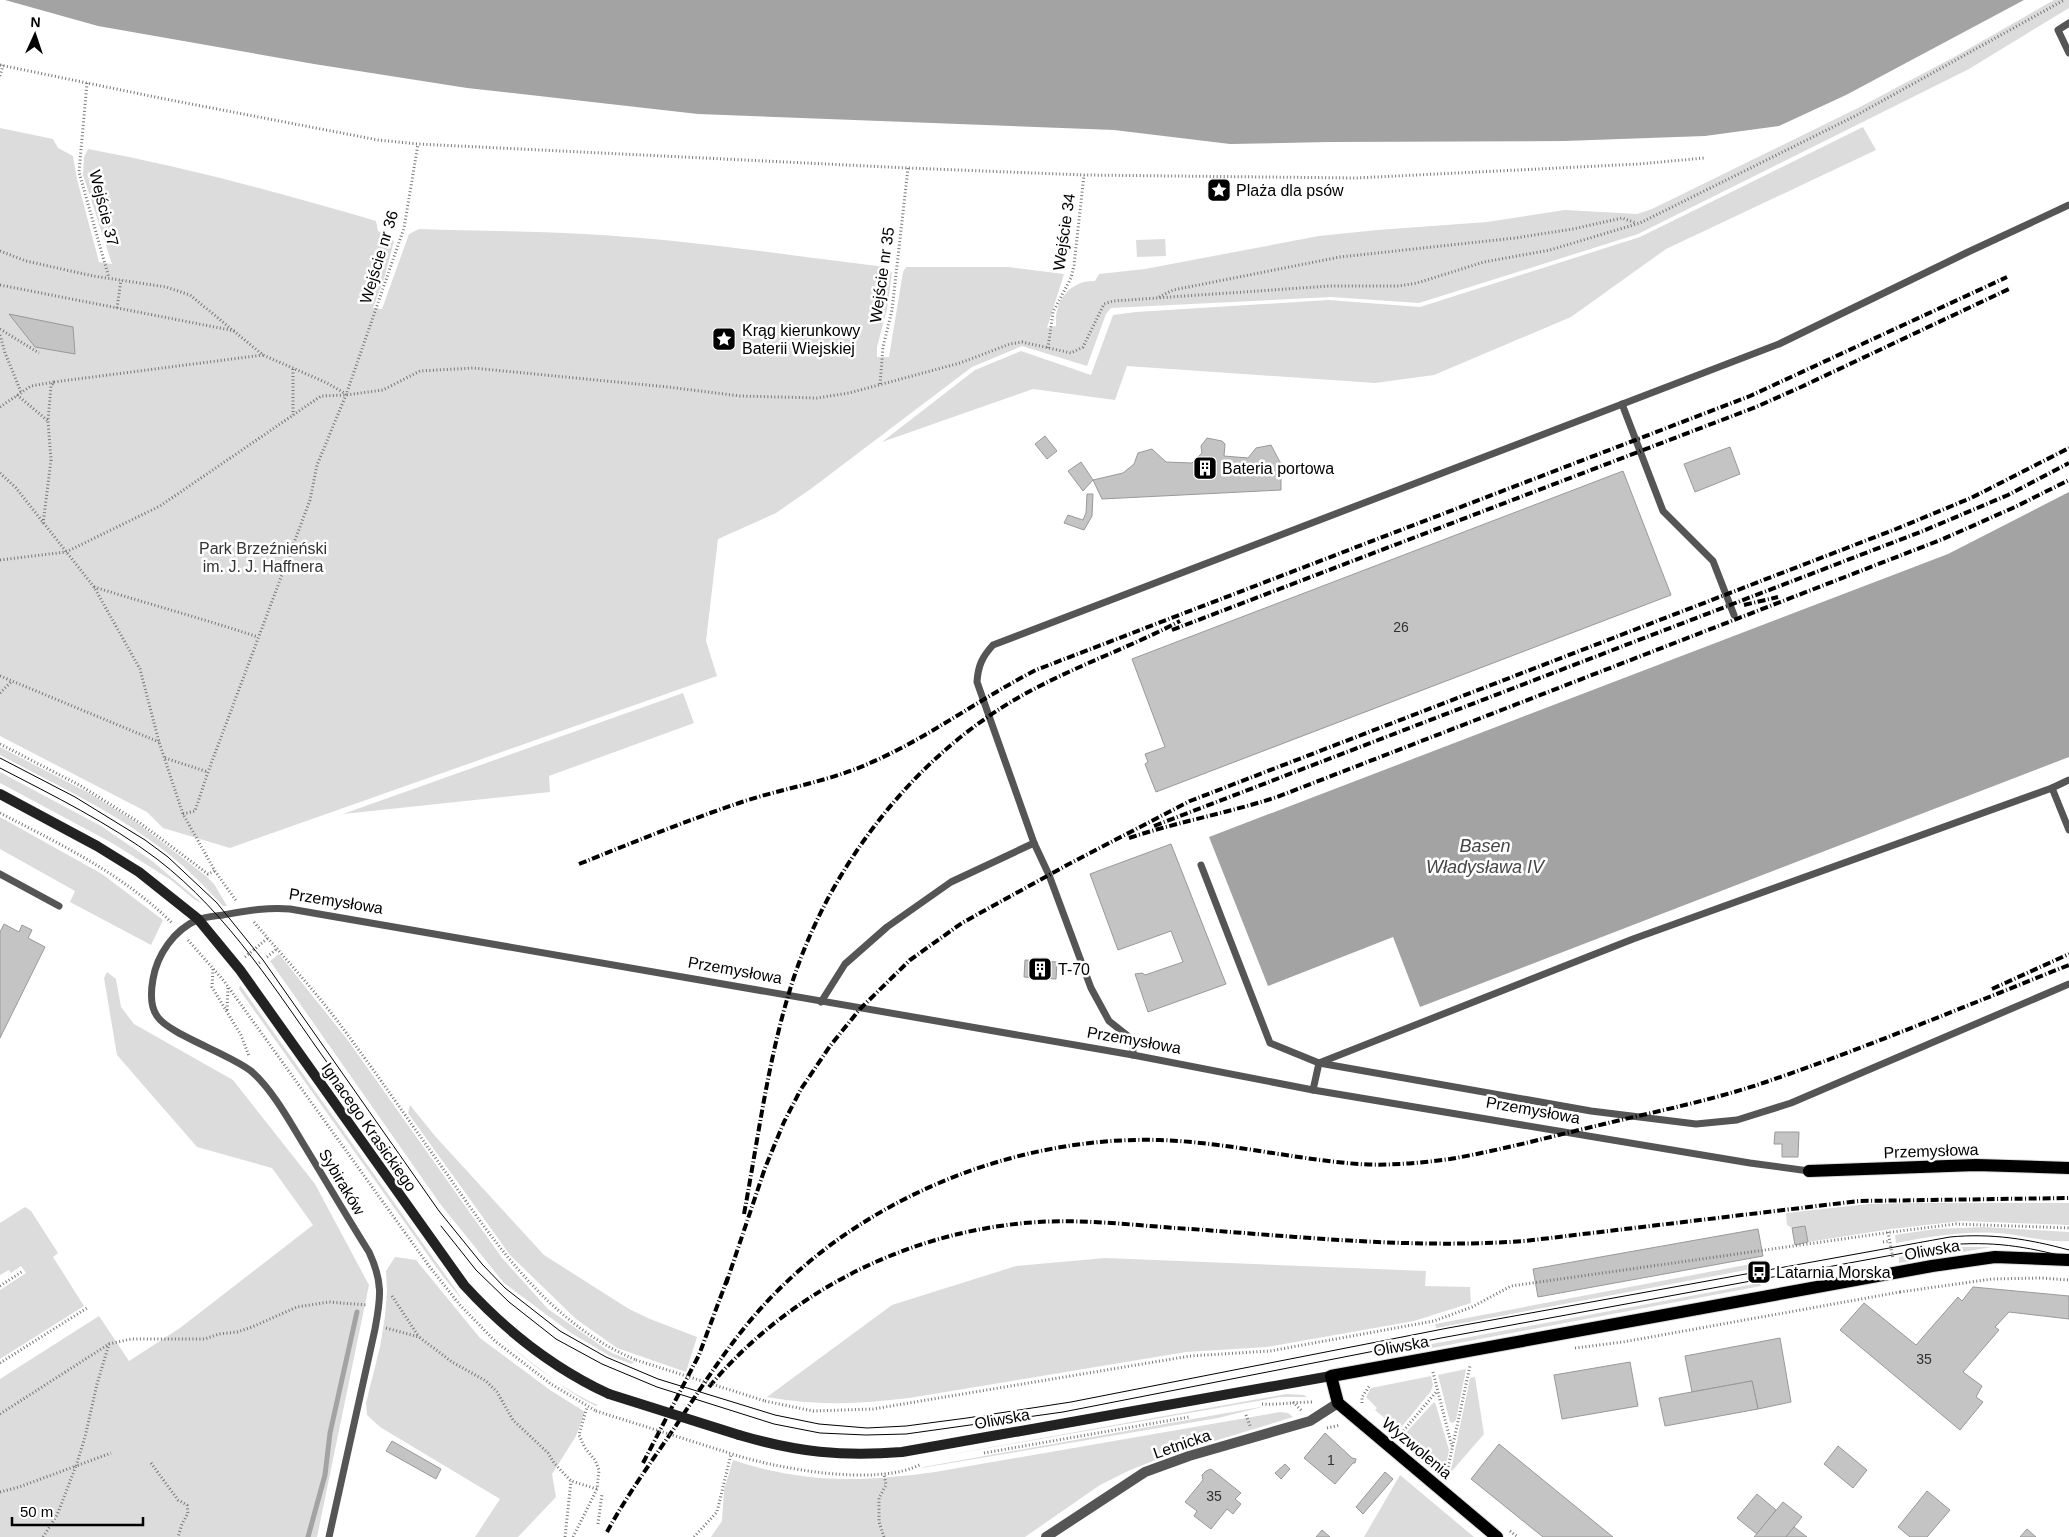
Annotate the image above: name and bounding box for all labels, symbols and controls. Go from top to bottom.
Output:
north arrow [10,10,60,60]
text: N [30,14,41,30]
street label: Wejście 37 [86,168,122,248]
place icon: Plaża dla psów [1206,177,1232,203]
place label: Plaża dla psów [1236,182,1344,199]
street label: Wejście 34 [1050,192,1078,272]
street label: Wejście nr 36 [357,208,401,306]
street label: Wejście nr 35 [867,226,897,324]
place label: Krąg kierunkowy Baterii Wiejskiej [742,322,860,357]
place icon: Krąg kierunkowy Baterii Wiejskiej [711,326,737,352]
building icon: Bateria portowa [1192,455,1218,481]
place label: Bateria portowa [1222,460,1334,477]
park label: Park Brzeźnieński im. J. J. Haffnera [199,540,327,575]
house number: 26 [1393,619,1409,635]
water label: Basen Władysława IV [1426,836,1546,877]
street label: Przemysłowa [288,885,384,917]
street label: Przemysłowa [687,953,783,987]
building icon: T-70 [1027,956,1053,982]
place label: T-70 [1058,961,1090,978]
street label: Przemysłowa [1086,1023,1182,1057]
street label: Ignacego Krasickiego [318,1059,420,1195]
street label: Przemysłowa [1485,1093,1581,1127]
street label: Przemysłowa [1883,1141,1979,1161]
street label: Sybiraków [316,1146,369,1218]
street label: Oliwska [1903,1237,1961,1263]
bus stop icon: Latarnia Morska [1746,1259,1772,1285]
place label: Latarnia Morska [1776,1264,1891,1281]
street label: Oliwska [1372,1333,1430,1359]
house number: 35 [1916,1351,1932,1367]
street label: Oliwska [973,1406,1031,1432]
street label: Wyzwolenia [1379,1414,1455,1482]
street label: Letnicka [1151,1426,1213,1462]
house number: 1 [1327,1452,1335,1468]
house number: 35 [1206,1488,1222,1504]
scale bar [12,1494,144,1526]
text: 50 m [20,1503,53,1520]

